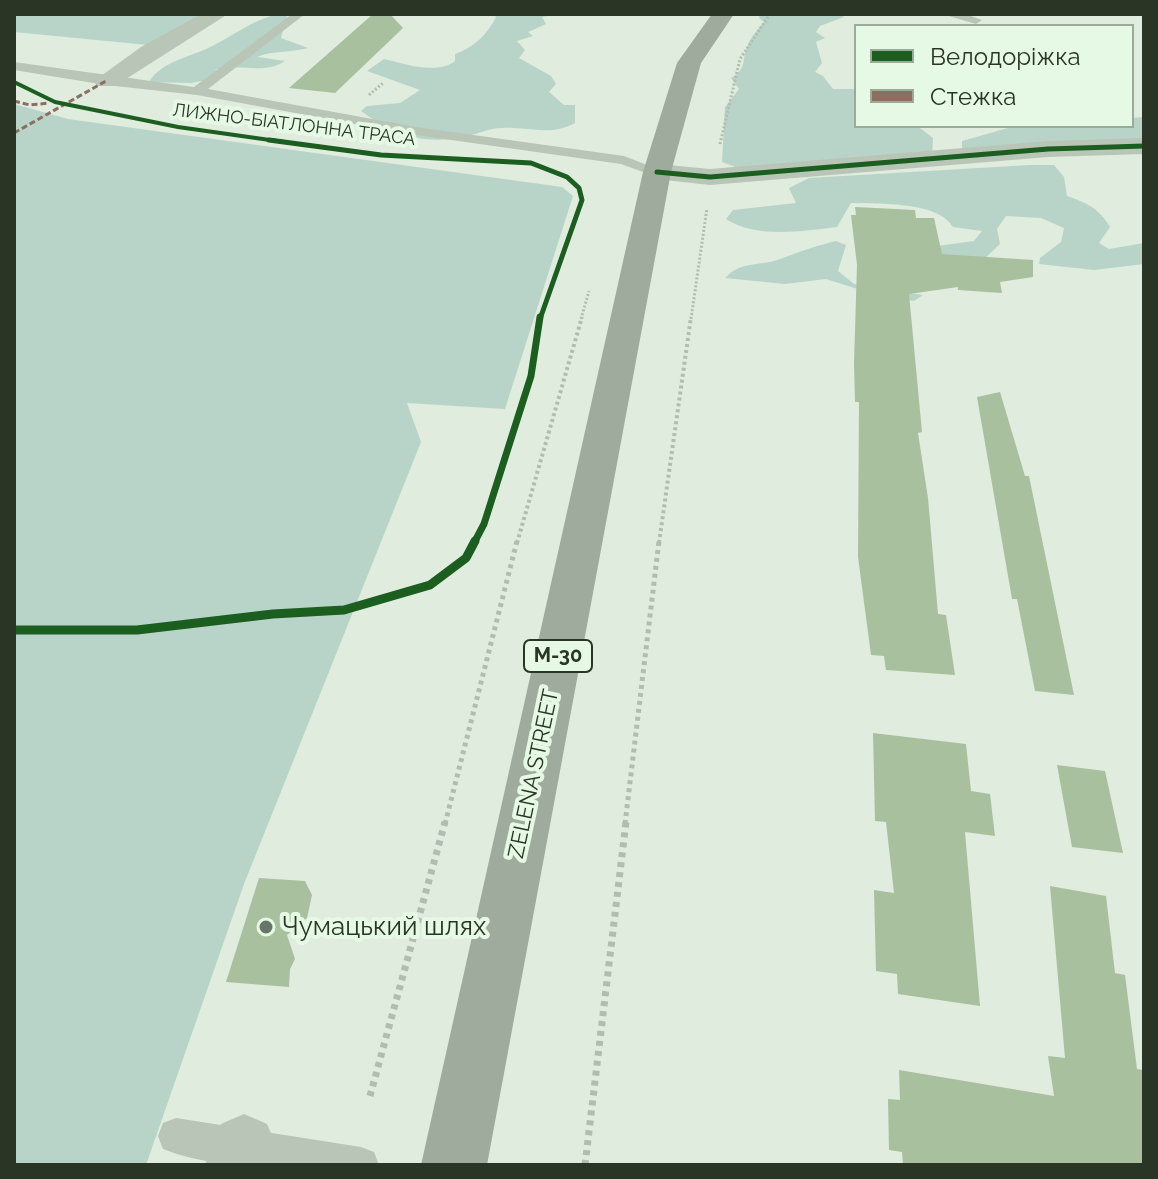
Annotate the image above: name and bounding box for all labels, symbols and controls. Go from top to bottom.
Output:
legend [854,24,1134,128]
text: Велодоріжка [930,42,1081,71]
text: Стежка [930,82,1016,111]
street label: ЛИЖНО-БІАТЛОННА ТРАСА [171,99,417,151]
road number: М-30 [524,640,592,672]
street label: ZELENA STREET [503,687,565,861]
place label: Чумацький шлях [282,911,486,943]
marker: Чумацький шлях [257,918,275,936]

